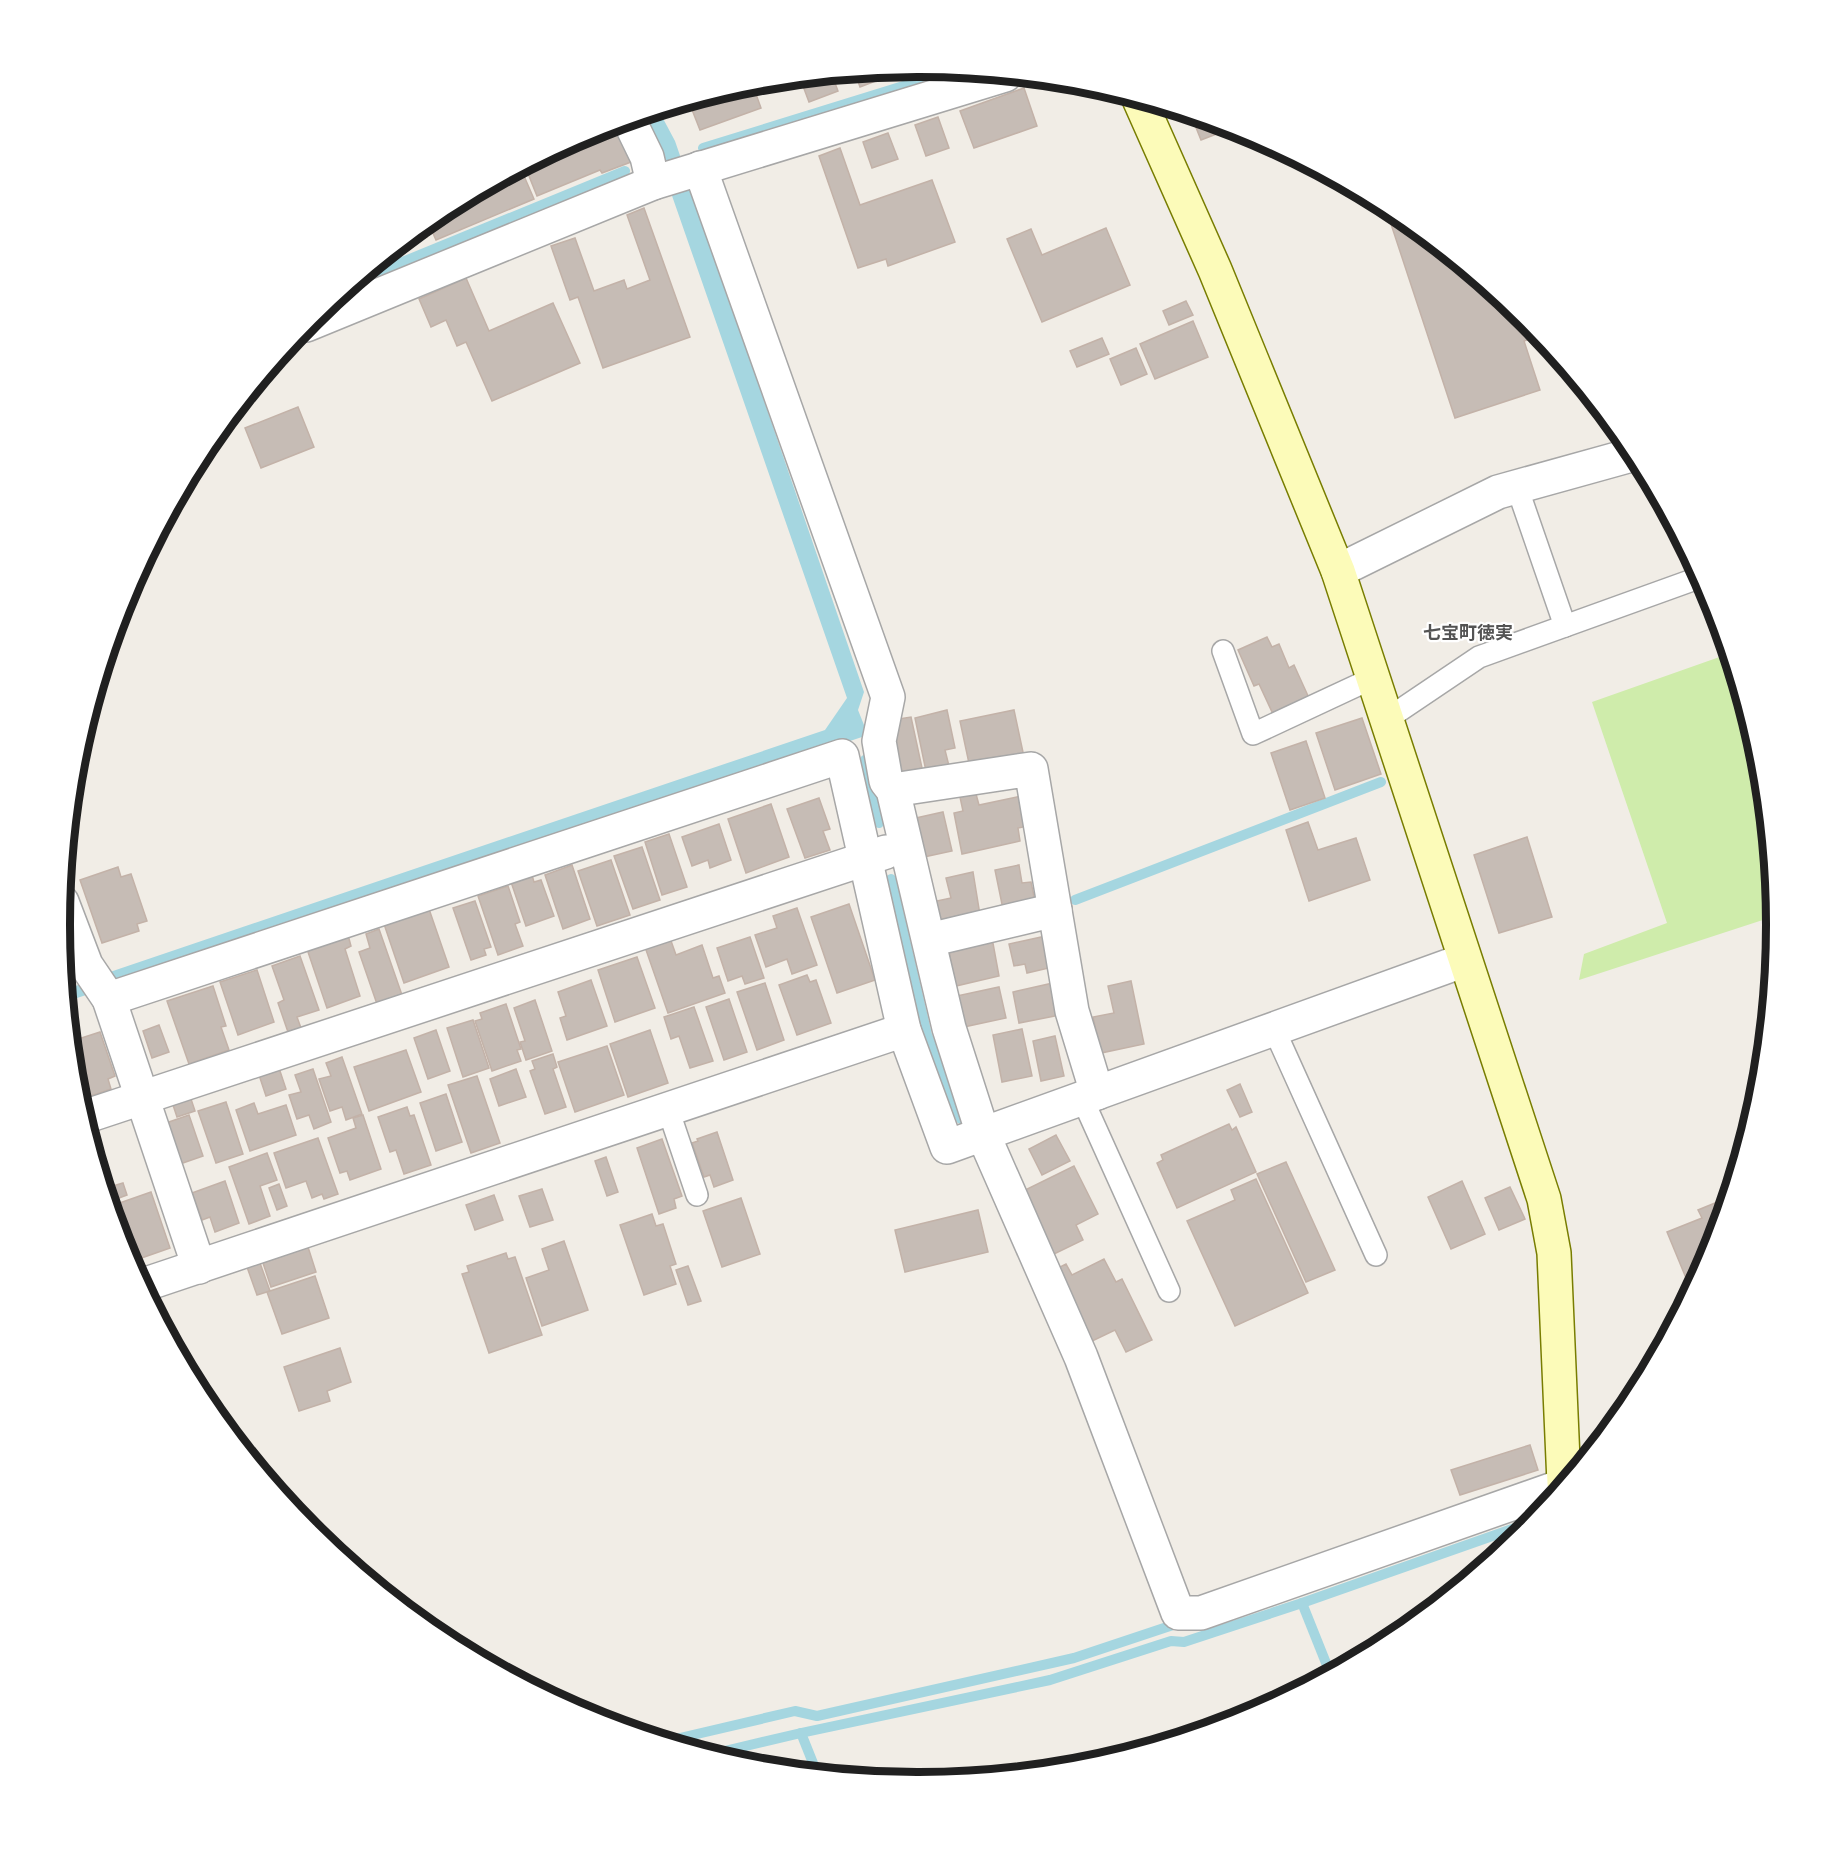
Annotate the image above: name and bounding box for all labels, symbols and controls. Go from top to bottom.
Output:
district label: 七宝町徳実 [1423,619,1513,646]

